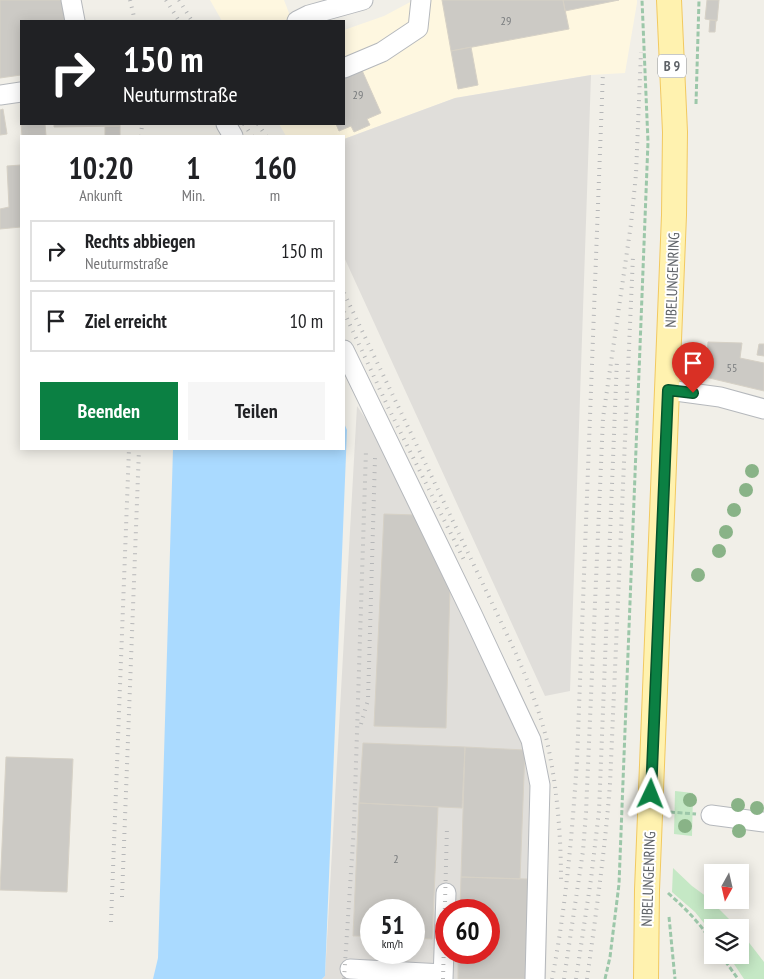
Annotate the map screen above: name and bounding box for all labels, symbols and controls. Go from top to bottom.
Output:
house number: 29 [501,13,511,28]
text: 150 m [123,36,204,82]
icon: right [40,40,105,105]
road number: B 9 [658,54,686,78]
text: Neuturmstraße [123,80,238,108]
house number: 29 [353,87,363,102]
text: 10:20 [68,148,133,187]
text: 1 [186,148,201,187]
text: 160 [254,148,297,187]
text: Ankunft [79,185,122,205]
text: Min. [182,185,205,205]
text: m [270,185,280,205]
text: Rechts abbiegen [85,229,195,253]
street label: NIBELUNGENRING [661,232,683,328]
icon: right [42,237,70,265]
text: 150 m [281,239,323,263]
text: Neuturmstraße [85,253,168,273]
icon: arrive [42,307,70,335]
text: Ziel erreicht [85,309,167,333]
text: 10 m [290,309,323,333]
pin [672,342,714,393]
icon: arrive [679,349,707,377]
house number: 55 [727,360,737,375]
button: Beenden [40,382,178,440]
button: Teilen [188,382,325,440]
position arrow [624,767,676,819]
street label: NIBELUNGENRING [637,831,659,927]
house number: 2 [393,851,399,866]
north arrow [704,864,749,909]
map controls [704,864,749,964]
speed limit sign: 60 [435,899,500,964]
text: 51 [381,909,404,941]
button: layers [704,919,749,964]
text: km/h [382,936,403,951]

